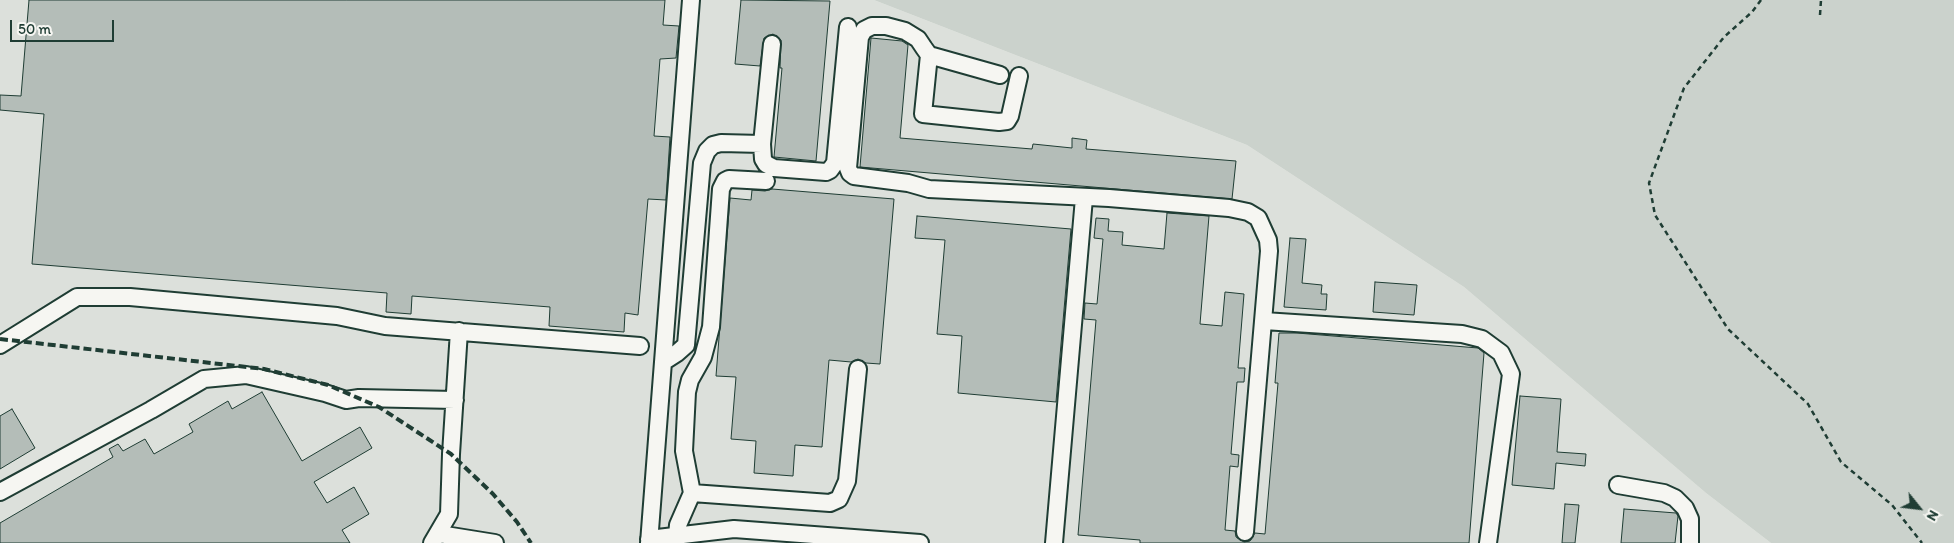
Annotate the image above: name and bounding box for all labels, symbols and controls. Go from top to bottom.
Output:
scale bar [12,10,116,42]
text: 50 m [18,20,51,38]
north arrow [1894,483,1944,533]
text: N [1923,507,1942,524]

